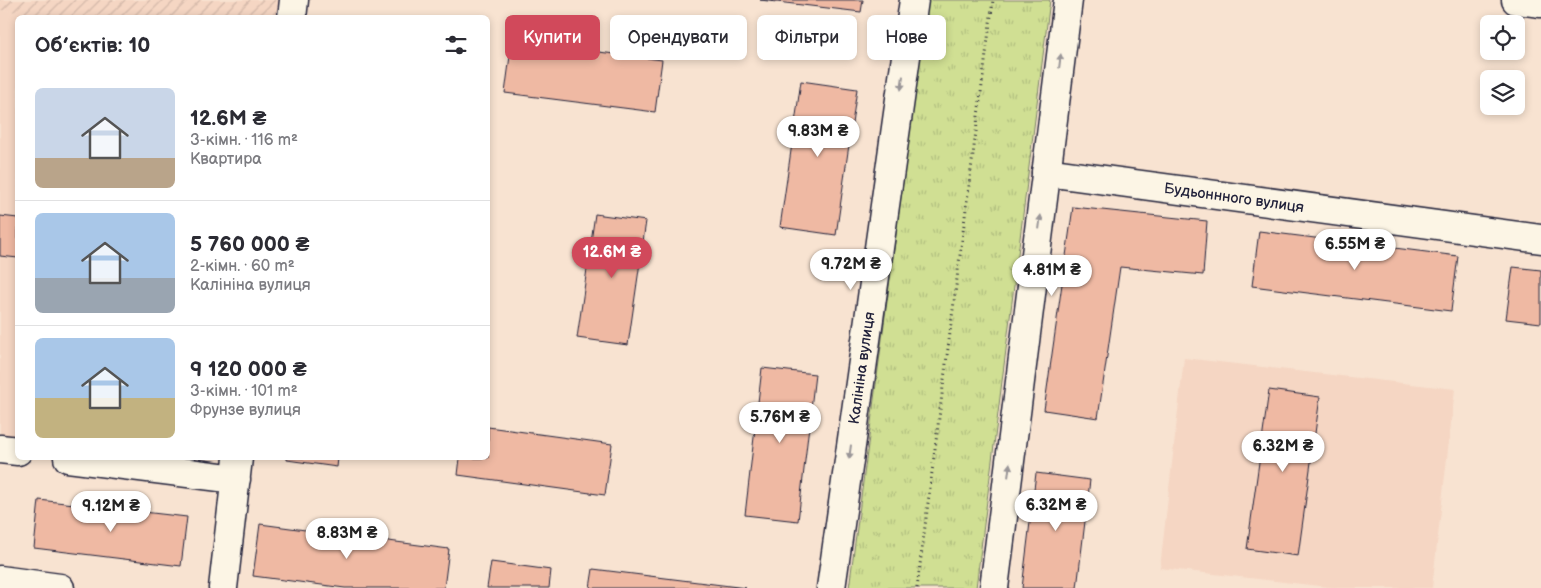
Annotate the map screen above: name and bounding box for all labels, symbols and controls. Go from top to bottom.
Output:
chip: Купити [505,15,600,60]
chip: Орендувати [610,15,747,60]
chip: Фільтри [757,15,857,60]
chip: Нове [867,15,946,60]
map controls [1480,15,1525,115]
button: locate [1480,15,1525,60]
icon: filters [442,31,470,59]
text: Об’єктів: 10 [35,33,150,58]
one-way arrow [1057,53,1065,69]
button: layers [1480,70,1525,115]
one-way arrow [898,75,906,91]
text: 12.6M ₴ [190,106,267,131]
icon: home [75,108,135,168]
pin: 9.83M ₴ [772,116,864,158]
text: 9.83M ₴ [788,122,848,141]
text: 3-кімн. · 116 m² [190,131,298,150]
text: Квартира [190,150,262,169]
street label: Будьоннного вулиця [1163,179,1305,217]
one-way arrow [1036,214,1044,230]
pin: 6.55M ₴ [1309,228,1401,271]
text: 5 760 000 ₴ [190,232,310,257]
icon: home [75,233,135,293]
text: 6.55M ₴ [1325,235,1385,254]
pin: 12.6M ₴ [566,236,658,279]
text: 12.6M ₴ [583,243,641,262]
pin: 9.72M ₴ [805,248,897,291]
pin: 4.81M ₴ [1006,254,1098,297]
text: 9.72M ₴ [821,255,881,274]
text: 2-кімн. · 60 m² [190,257,295,276]
text: 4.81M ₴ [1023,261,1081,280]
text: Калініна вулиця [190,276,311,295]
street label: Калініна вулиця [845,311,879,425]
text: 9 120 000 ₴ [190,357,307,382]
icon: home [75,358,135,418]
text: 3-кімн. · 101 m² [190,382,298,401]
text: Фрунзе вулиця [190,401,301,420]
pin: 5.76M ₴ [734,402,826,444]
text: 5.76M ₴ [750,408,810,427]
pin: 6.32M ₴ [1237,430,1329,473]
text: 6.32M ₴ [1253,437,1313,456]
one-way arrow [846,444,854,460]
one-way arrow [1005,462,1013,478]
pin: 9.12M ₴ [65,490,157,533]
pin: 6.32M ₴ [1010,490,1102,532]
text: 6.32M ₴ [1026,496,1086,515]
text: 9.12M ₴ [82,497,140,516]
pin: 8.83M ₴ [301,518,393,560]
text: 8.83M ₴ [317,524,377,543]

